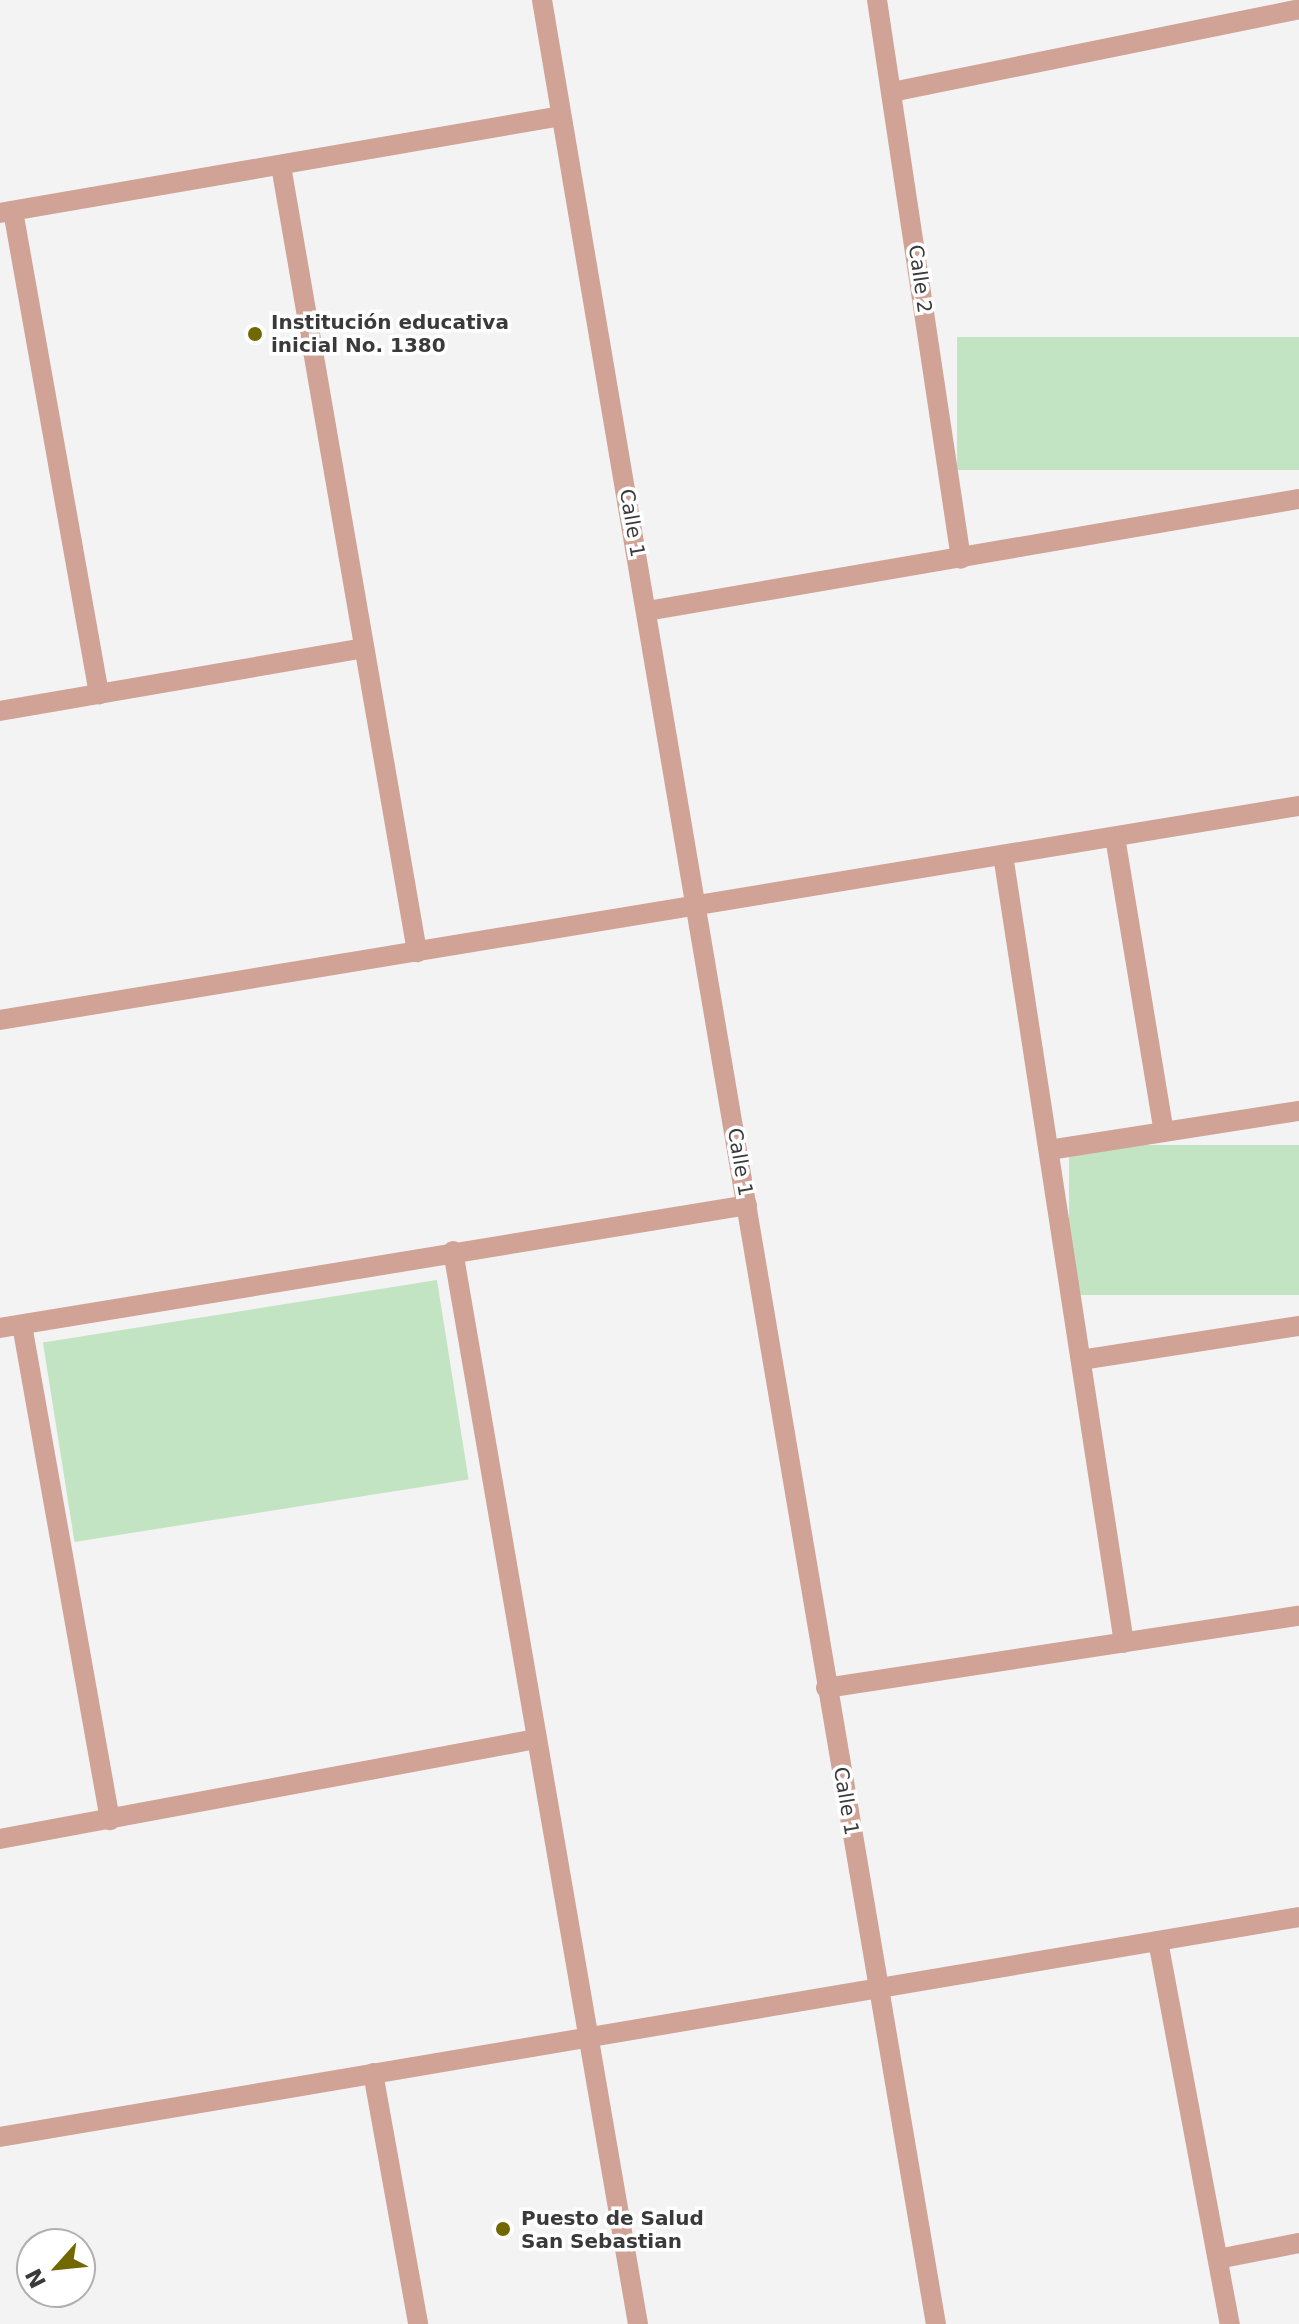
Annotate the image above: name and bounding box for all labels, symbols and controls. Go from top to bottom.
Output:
street label: Calle 2 [903,243,937,315]
place label: Institución educativa inicial No. 1380 [271,310,509,357]
marker: Institución educativa inicial No. 1380 [246,325,264,343]
street label: Calle 1 [614,487,650,559]
street label: Calle 1 [722,1126,758,1198]
street label: Calle 1 [828,1765,864,1837]
place label: Puesto de Salud San Sebastian [521,2206,704,2253]
marker: Puesto de Salud San Sebastian [492,2218,514,2240]
north arrow [16,2228,96,2308]
text: N [21,2264,51,2292]

